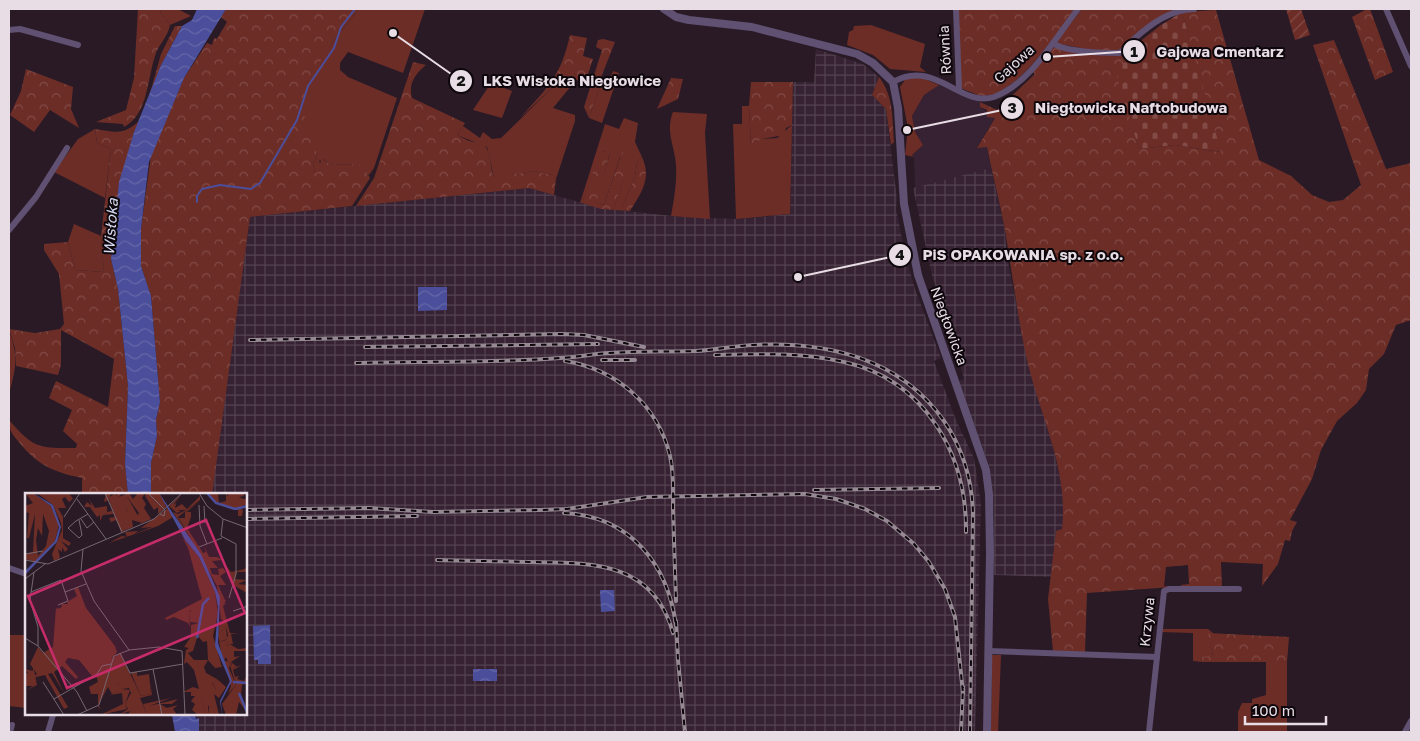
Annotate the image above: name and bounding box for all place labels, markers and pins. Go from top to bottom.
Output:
callout: Gajowa Cmentarz [1122,36,1294,66]
callout: LKS Wisłoka Niegłowice [448,66,671,96]
callout: Niegłowicka Naftobudowa [1000,93,1237,123]
callout: PiS OPAKOWANIA sp. z o.o. [887,240,1134,270]

